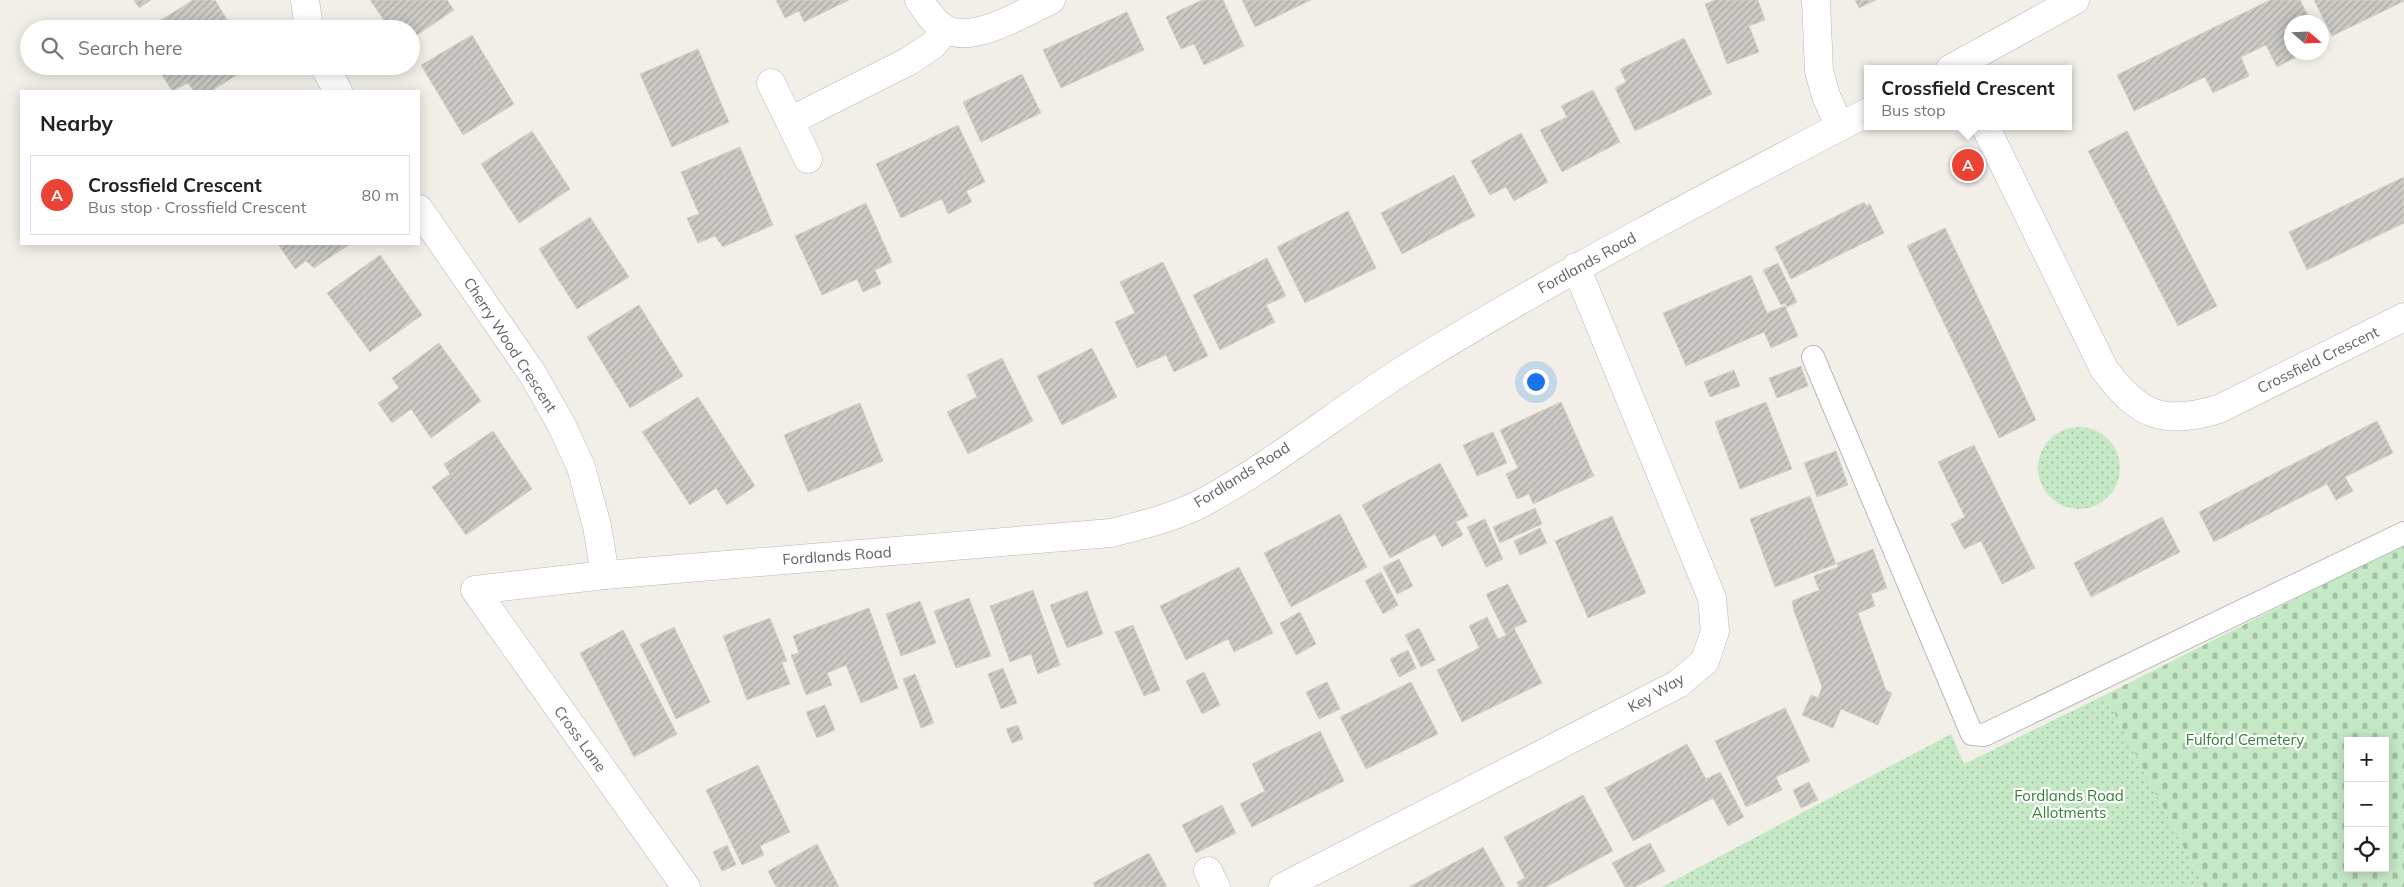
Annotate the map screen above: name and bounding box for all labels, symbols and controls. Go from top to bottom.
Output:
north arrow [2284,15,2329,60]
search box [20,20,420,75]
icon: search [38,34,66,62]
text: Search here [78,36,182,60]
popup [1864,65,2072,130]
text: Crossfield Crescent [1881,76,2055,100]
text: Bus stop [1881,100,1946,120]
text: Nearby [40,110,113,136]
pin: A [1952,146,1984,184]
text: Crossfield Crescent [88,173,262,197]
text: A [51,185,63,205]
text: 80 m [362,185,399,205]
text: Bus stop · Crossfield Crescent [88,197,306,217]
street label: Fordlands Road [1534,228,1639,297]
street label: Cherry Wood Crescent [460,274,561,416]
street label: Crossfield Crescent [2254,322,2382,397]
your location [1523,369,1549,395]
street label: Fordlands Road [1190,437,1293,512]
street label: Fordlands Road [782,542,892,569]
street label: Key Way [1624,669,1687,716]
street label: Cross Lane [550,702,611,775]
park label: Fulford Cemetery [2186,730,2304,749]
map controls [2344,737,2389,872]
button: + [2344,737,2389,782]
button: − [2344,782,2389,827]
park label: Fordlands Road Allotments [2014,786,2124,822]
button: locate [2344,827,2389,872]

